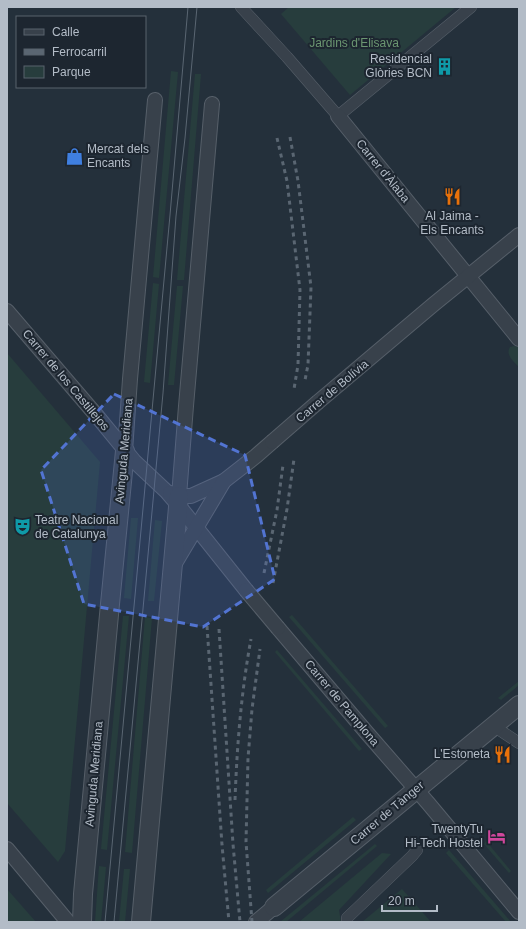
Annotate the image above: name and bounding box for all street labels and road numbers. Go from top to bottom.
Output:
street label: Carrer d'Àlaba [353,136,414,206]
street label: Carrer de los Castillejos [20,327,112,433]
street label: Carrer de Bolívia [293,356,371,425]
street label: Avinguda Meridiana [112,397,136,504]
street label: Carrer de Pamplona [302,657,382,749]
street label: Avinguda Meridiana [82,720,106,827]
street label: Carrer de Tànger [347,778,427,848]

